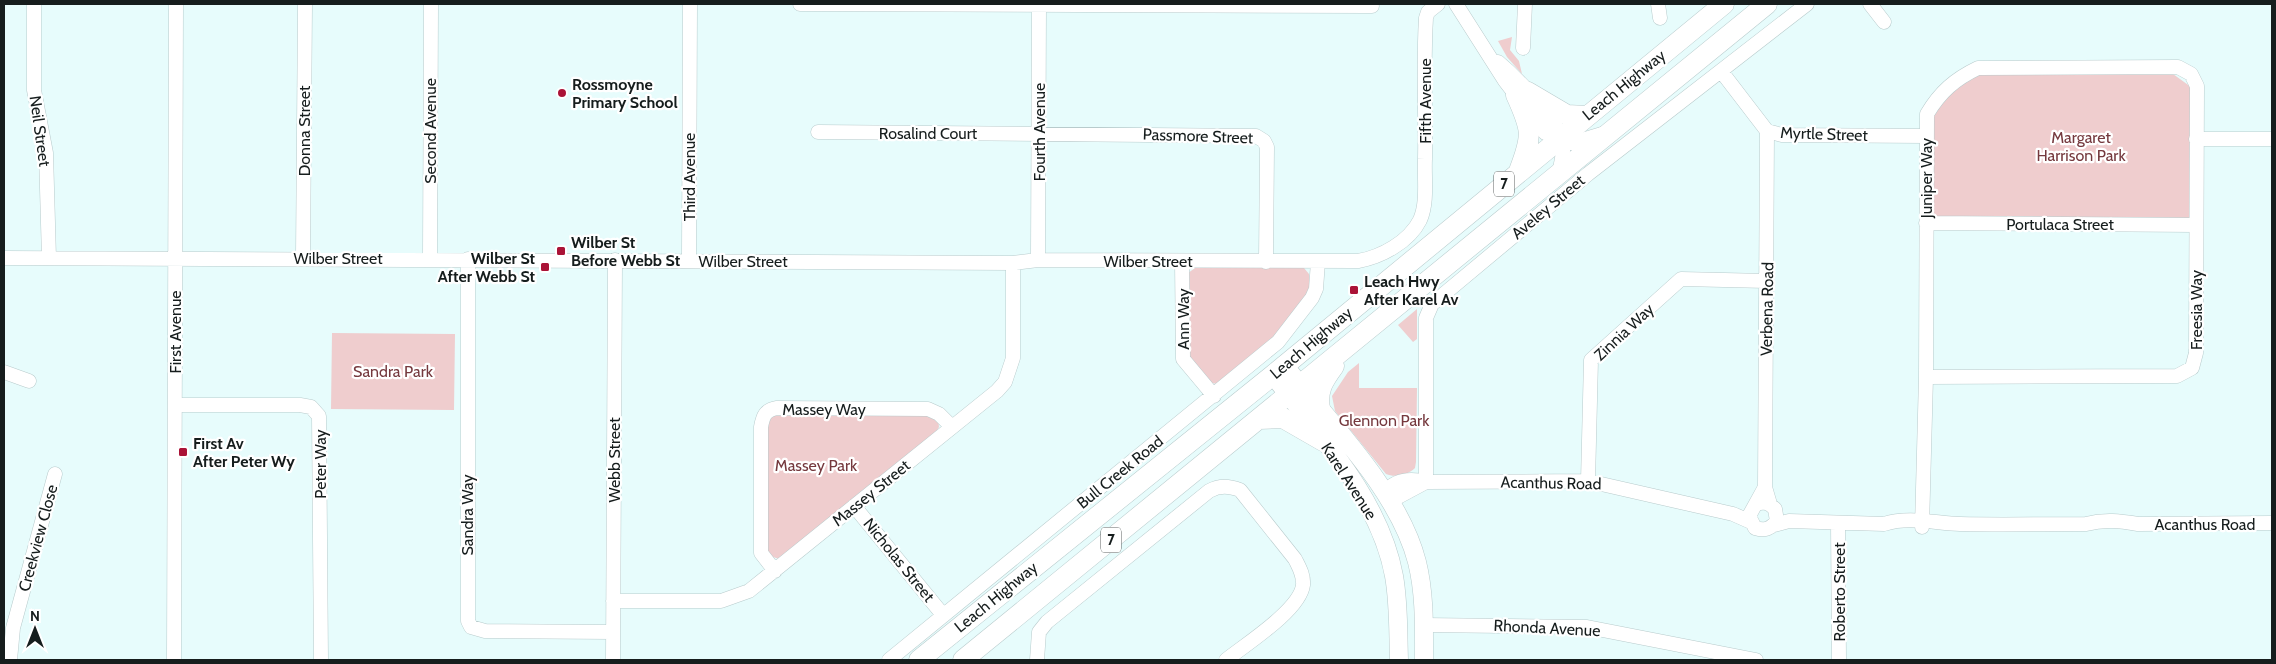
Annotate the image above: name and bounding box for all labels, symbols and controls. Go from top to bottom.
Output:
street label: Leach Highway [1579,46,1669,124]
street label: Fifth Avenue [1416,58,1435,144]
place label: Rossmoyne Primary School [572,75,678,112]
street label: Second Avenue [421,78,440,184]
street label: Fourth Avenue [1030,83,1049,181]
street label: Donna Street [295,85,314,176]
marker: Rossmoyne Primary School [556,87,568,99]
street label: Neil Street [26,94,54,168]
street label: Myrtle Street [1780,123,1869,145]
street label: Rosalind Court [879,124,978,143]
street label: Passmore Street [1142,125,1254,147]
park label: Margaret Harrison Park [2036,128,2126,165]
street label: Third Avenue [680,133,699,221]
street label: Juniper Way [1917,138,1936,219]
street label: Aveley Street [1507,170,1589,243]
road number: 7 [1494,172,1514,196]
street label: Portulaca Street [2006,215,2114,234]
place label: Wilber St Before Webb St [571,233,681,270]
marker: Wilber St Before Webb St [555,245,567,257]
street label: Wilber Street [293,249,383,268]
place label: Wilber St After Webb St [438,249,535,286]
street label: Wilber Street [698,252,788,271]
street label: Wilber Street [1103,252,1193,271]
marker: Wilber St After Webb St [539,261,551,273]
street label: Verbena Road [1757,262,1777,356]
street label: Freesia Way [2187,270,2206,350]
place label: Leach Hwy After Karel Av [1364,272,1458,309]
marker: Leach Hwy After Karel Av [1348,284,1360,296]
street label: Ann Way [1174,288,1193,350]
street label: First Avenue [166,290,185,374]
street label: Zinnia Way [1590,300,1658,364]
street label: Leach Highway [1266,303,1356,383]
park label: Sandra Park [353,362,434,381]
street label: Massey Way [782,400,866,419]
park label: Glennon Park [1339,411,1430,430]
street label: Webb Street [605,417,624,503]
street label: Peter Way [311,429,330,499]
street label: Bull Creek Road [1073,431,1167,513]
place label: First Av After Peter Wy [193,434,295,471]
street label: Karel Avenue [1317,439,1381,523]
marker: First Av After Peter Wy [177,446,189,458]
street label: Massey Street [828,455,914,530]
park label: Massey Park [775,456,858,475]
street label: Acanthus Road [1500,473,1602,493]
street label: Sandra Way [458,474,477,556]
street label: Creekview Close [15,482,61,594]
street label: Nicholas Street [860,514,939,606]
street label: Acanthus Road [2155,515,2255,534]
road number: 7 [1101,528,1121,552]
street label: Roberto Street [1830,542,1849,642]
street label: Leach Highway [951,558,1041,636]
north arrow [10,604,60,654]
text: N [30,607,40,625]
street label: Rhonda Avenue [1493,616,1601,640]

